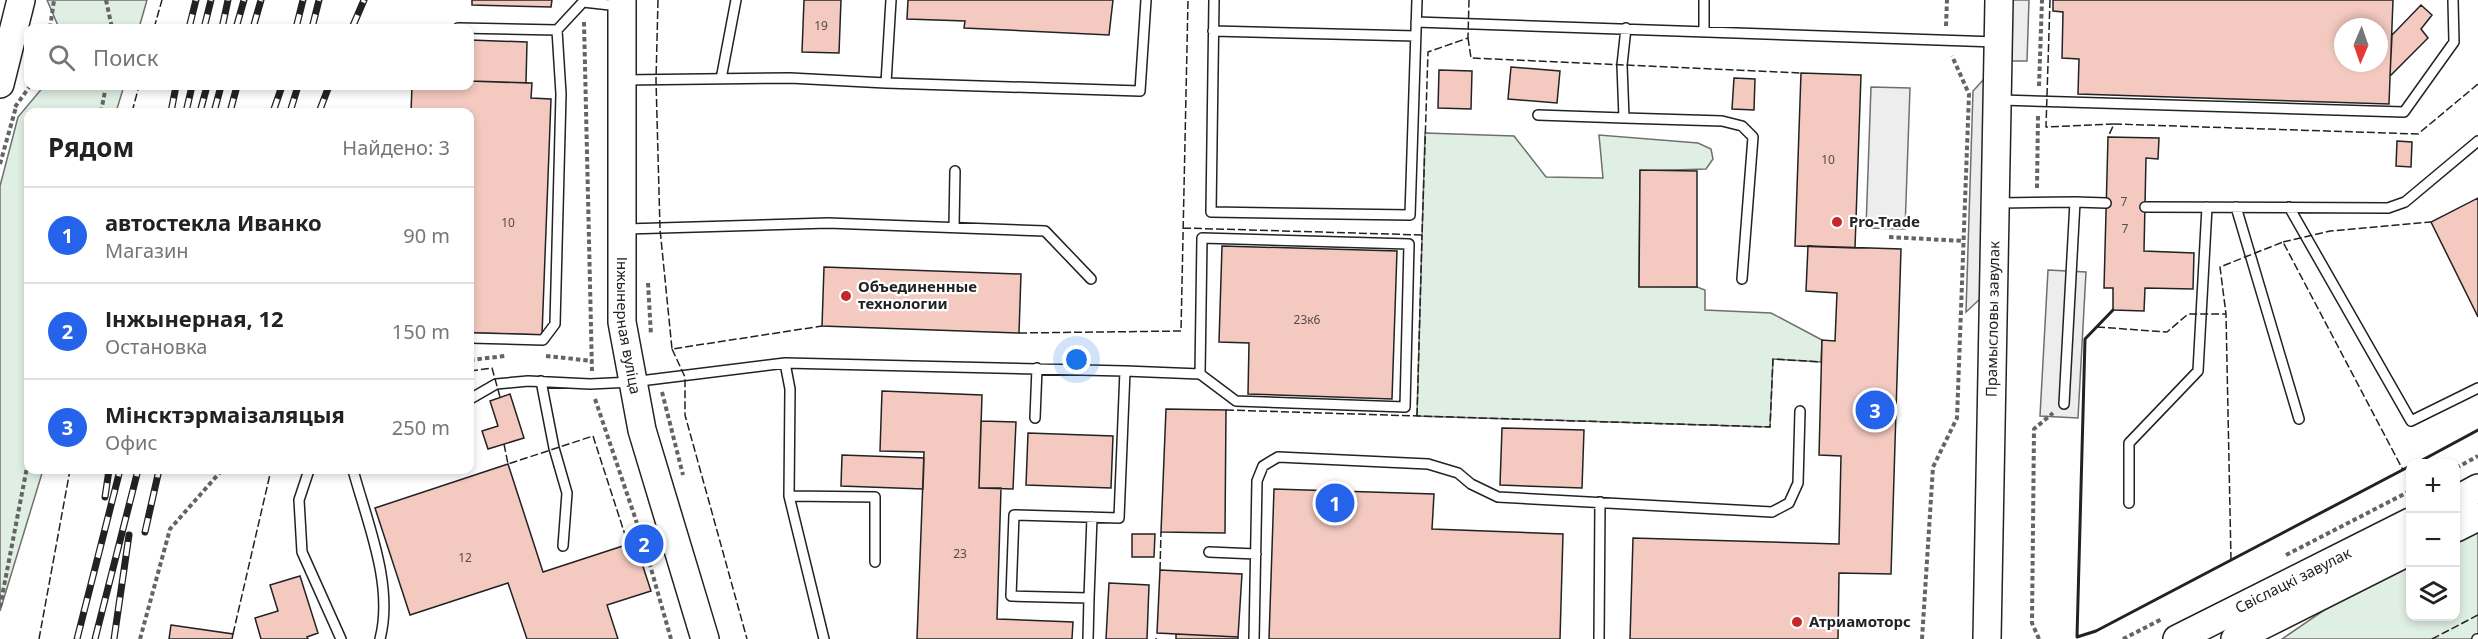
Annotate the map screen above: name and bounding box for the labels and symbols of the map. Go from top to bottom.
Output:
house number: 19 [814,17,828,34]
north arrow [2334,18,2388,72]
house number: 10 [1821,151,1835,168]
house number: 7 [2121,193,2128,210]
place label: Pro-Trade [1849,211,1920,231]
house number: 10 [501,214,515,231]
marker: Pro-Trade [1830,215,1844,229]
house number: 7 [2122,220,2129,237]
street label: Прамысловы завулак [1981,241,2003,397]
street label: Інжынерная вуліца [613,257,646,396]
place label: Объединенные технологии [858,276,977,313]
marker: Объединенные технологии [839,289,853,303]
house number: 23к6 [1294,311,1321,328]
your location [1062,345,1091,374]
pin: 3 [1856,388,1894,432]
pin: 1 [1316,480,1354,526]
pin: 2 [624,522,664,566]
street label: Свіслацкі завулак [2231,542,2354,617]
house number: 23 [953,545,967,562]
house number: 12 [458,549,472,566]
place label: Атриамоторс [1809,611,1911,631]
marker: Атриамоторс [1790,615,1804,629]

